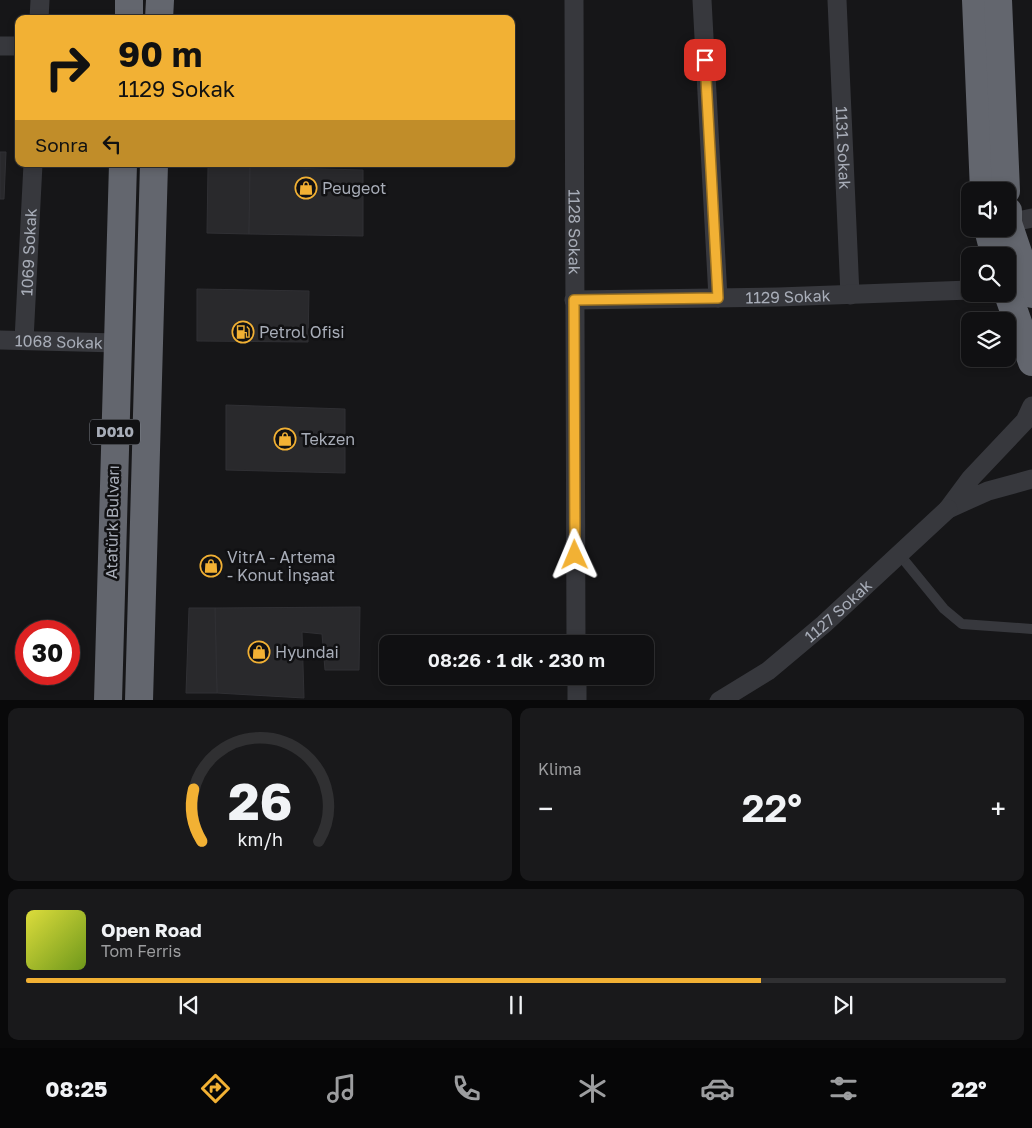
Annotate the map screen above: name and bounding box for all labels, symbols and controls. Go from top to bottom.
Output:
text: 90 m [118,33,202,75]
icon: right [35,35,100,100]
pin [684,39,726,81]
icon: arrive [691,46,719,74]
text: 1129 Sokak [118,75,235,102]
street label: 1131 Sokak [832,106,855,190]
icon: left [98,130,126,158]
text: Sonra [35,133,88,156]
shop icon: Peugeot [294,176,318,200]
place label: Peugeot [322,178,386,198]
map controls [961,182,1016,367]
button: sound [961,182,1016,237]
street label: 1128 Sokak [565,189,585,275]
street label: 1069 Sokak [16,208,41,297]
button: search [961,247,1016,302]
street label: 1129 Sokak [745,285,831,307]
button: layers [961,312,1016,367]
fuel station icon: Petrol Ofisi [231,320,255,344]
place label: Petrol Ofisi [259,322,345,342]
street label: 1068 Sokak [15,330,103,353]
road number: D010 [90,420,140,444]
shop icon: Tekzen [273,427,297,451]
place label: Tekzen [301,429,355,449]
street label: Atatürk Bulvarı [101,465,123,579]
position arrow [548,528,600,580]
place label: VitrA - Artema - Konut İnşaat [227,547,336,585]
shop icon: VitrA - Artema - Konut İnşaat [199,554,223,578]
street label: 1127 Sokak [800,575,876,646]
speed limit sign: 30 [15,620,80,685]
shop icon: Hyundai [247,640,271,664]
place label: Hyundai [275,642,339,662]
text: 08:26 · 1 dk · 230 m [428,648,605,671]
text: Klima [538,759,582,779]
text: 26 [228,769,292,831]
text: 22° [742,785,802,830]
text: − [538,792,553,825]
text: + [991,792,1006,825]
text: km/h [237,828,283,850]
text: Open Road [101,918,202,941]
text: Tom Ferris [101,941,181,961]
icon: previous [175,991,203,1019]
icon: pause [502,991,530,1019]
icon: next [829,991,857,1019]
icon: directions [198,1071,233,1106]
icon: music [324,1071,359,1106]
icon: phone [449,1071,484,1106]
icon: climate [575,1071,610,1106]
icon: car [700,1071,735,1106]
icon: filters [826,1071,861,1106]
text: 08:25 [45,1075,108,1102]
text: 22° [951,1075,987,1102]

